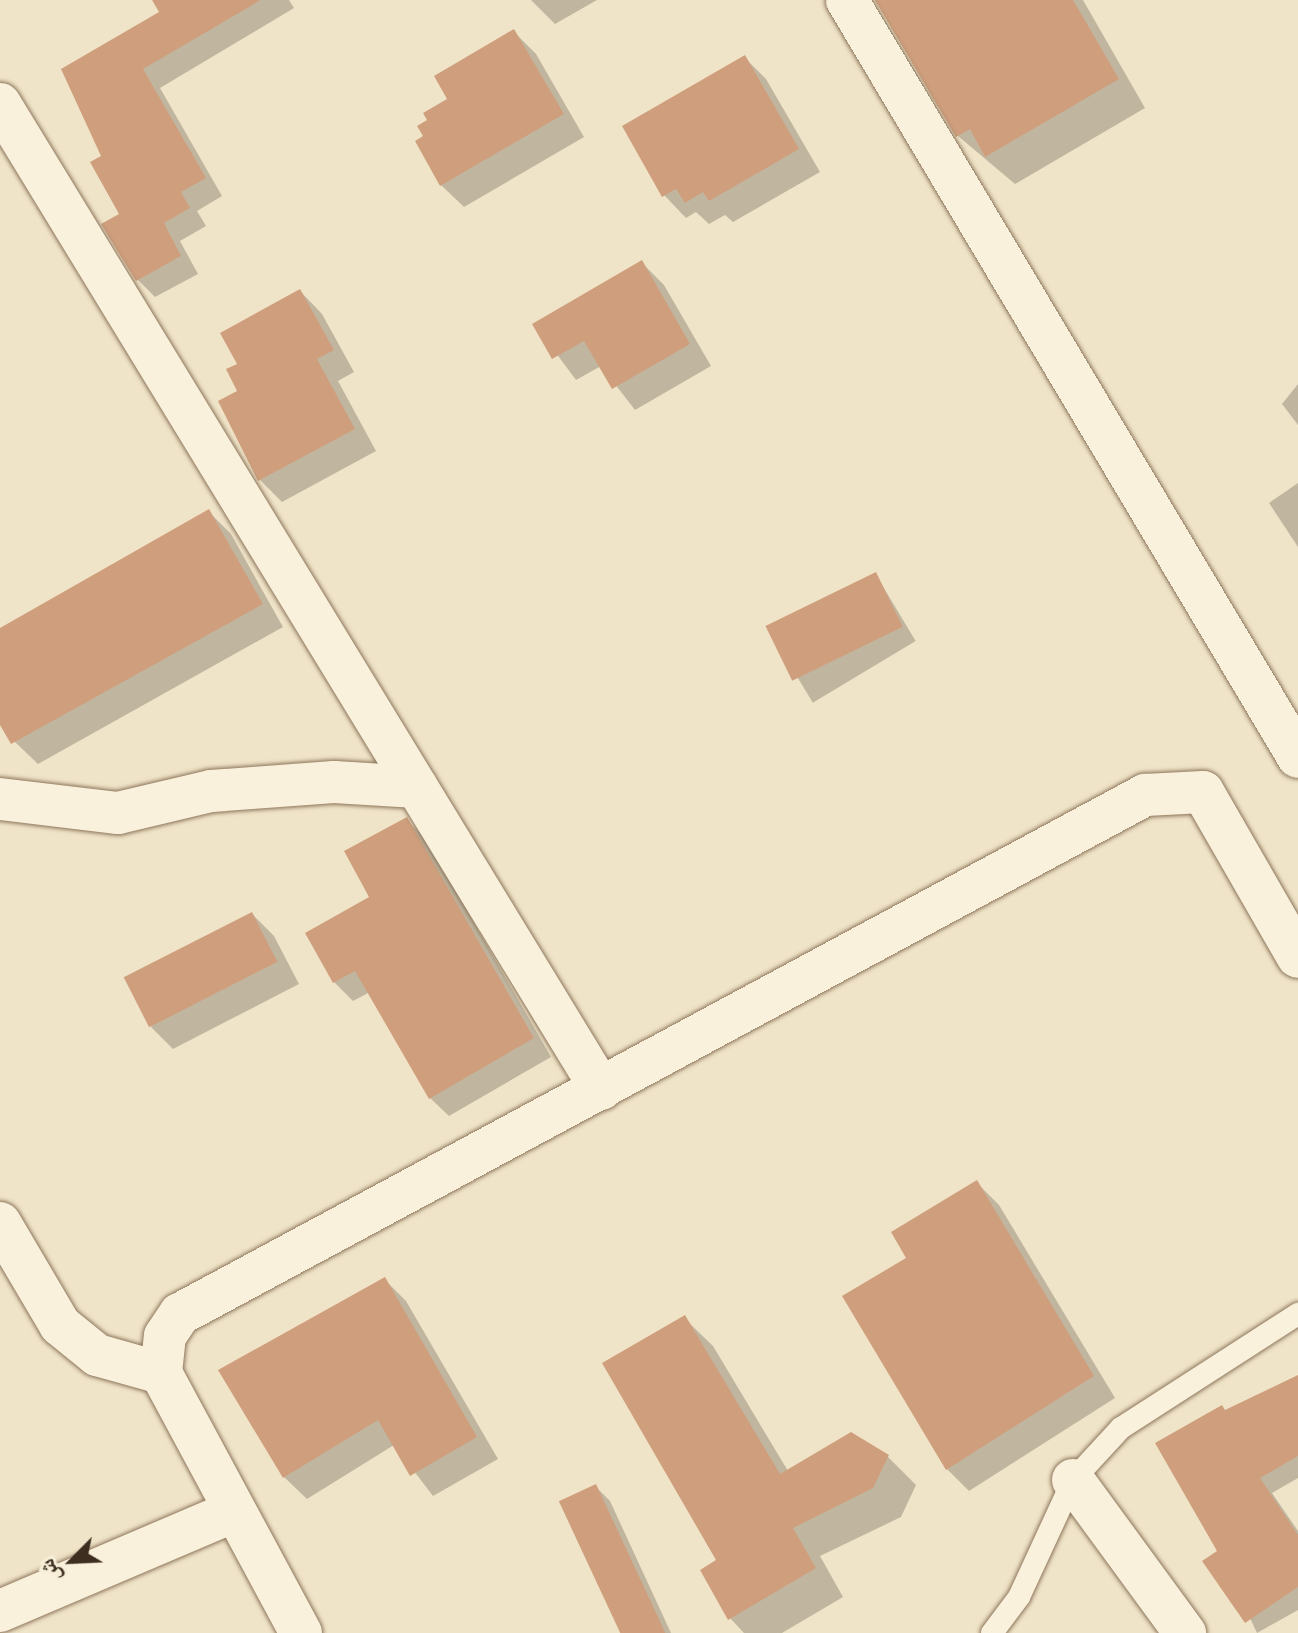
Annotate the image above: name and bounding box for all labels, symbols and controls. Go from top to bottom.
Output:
north arrow [32,1521,112,1601]
text: ش [33,1555,67,1587]

